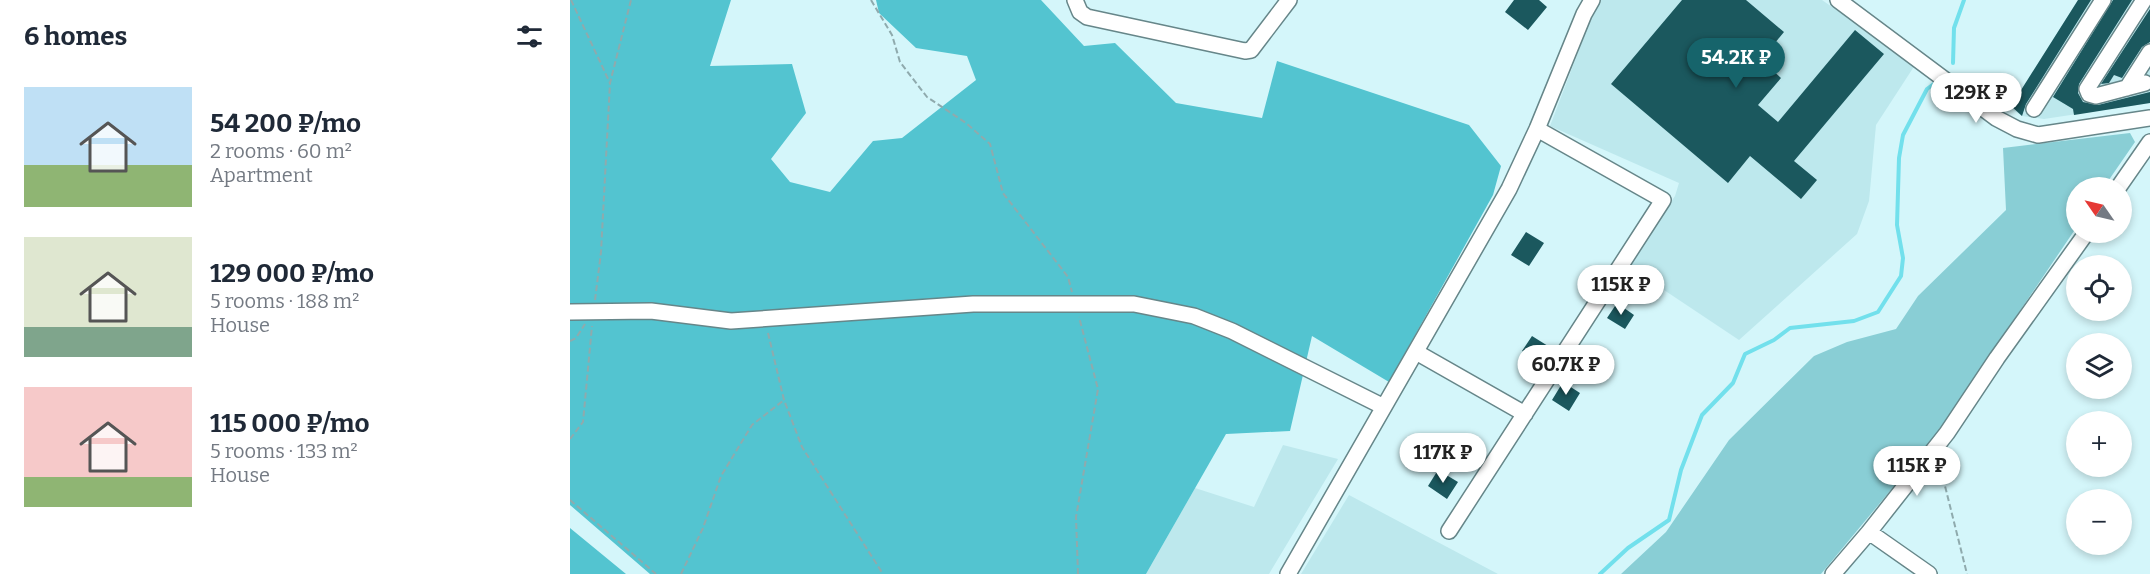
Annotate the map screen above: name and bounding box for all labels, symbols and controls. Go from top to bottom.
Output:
icon: filters [513,20,546,53]
text: 6 homes [24,21,127,52]
pin: 54.2K ₽ [1681,38,1791,89]
text: 54.2K ₽ [1701,45,1771,69]
pin: 129K ₽ [1927,73,2025,124]
text: 129K ₽ [1945,80,2007,104]
text: 54 200 ₽/mo [210,108,361,139]
icon: home [72,111,144,183]
text: 2 rooms · 60 m² [210,139,352,163]
text: Apartment [210,163,313,187]
north arrow [2066,177,2132,243]
map controls [2066,177,2132,555]
button: locate [2066,255,2132,321]
text: 129 000 ₽/mo [210,258,374,289]
icon: home [72,261,144,333]
pin: 115K ₽ [1572,265,1670,316]
text: 115K ₽ [1591,272,1651,296]
text: 5 rooms · 188 m² [210,289,359,313]
text: House [210,313,270,337]
button: layers [2066,333,2132,399]
pin: 60.7K ₽ [1511,345,1621,396]
text: 60.7K ₽ [1532,352,1600,376]
text: 115 000 ₽/mo [210,408,370,439]
icon: home [72,411,144,483]
button: + [2066,411,2132,477]
pin: 117K ₽ [1394,433,1492,484]
text: 5 rooms · 133 m² [210,439,358,463]
text: 117K ₽ [1414,440,1472,464]
pin: 115K ₽ [1868,446,1966,497]
text: 115K ₽ [1887,453,1947,477]
text: House [210,463,270,487]
button: − [2066,489,2132,555]

